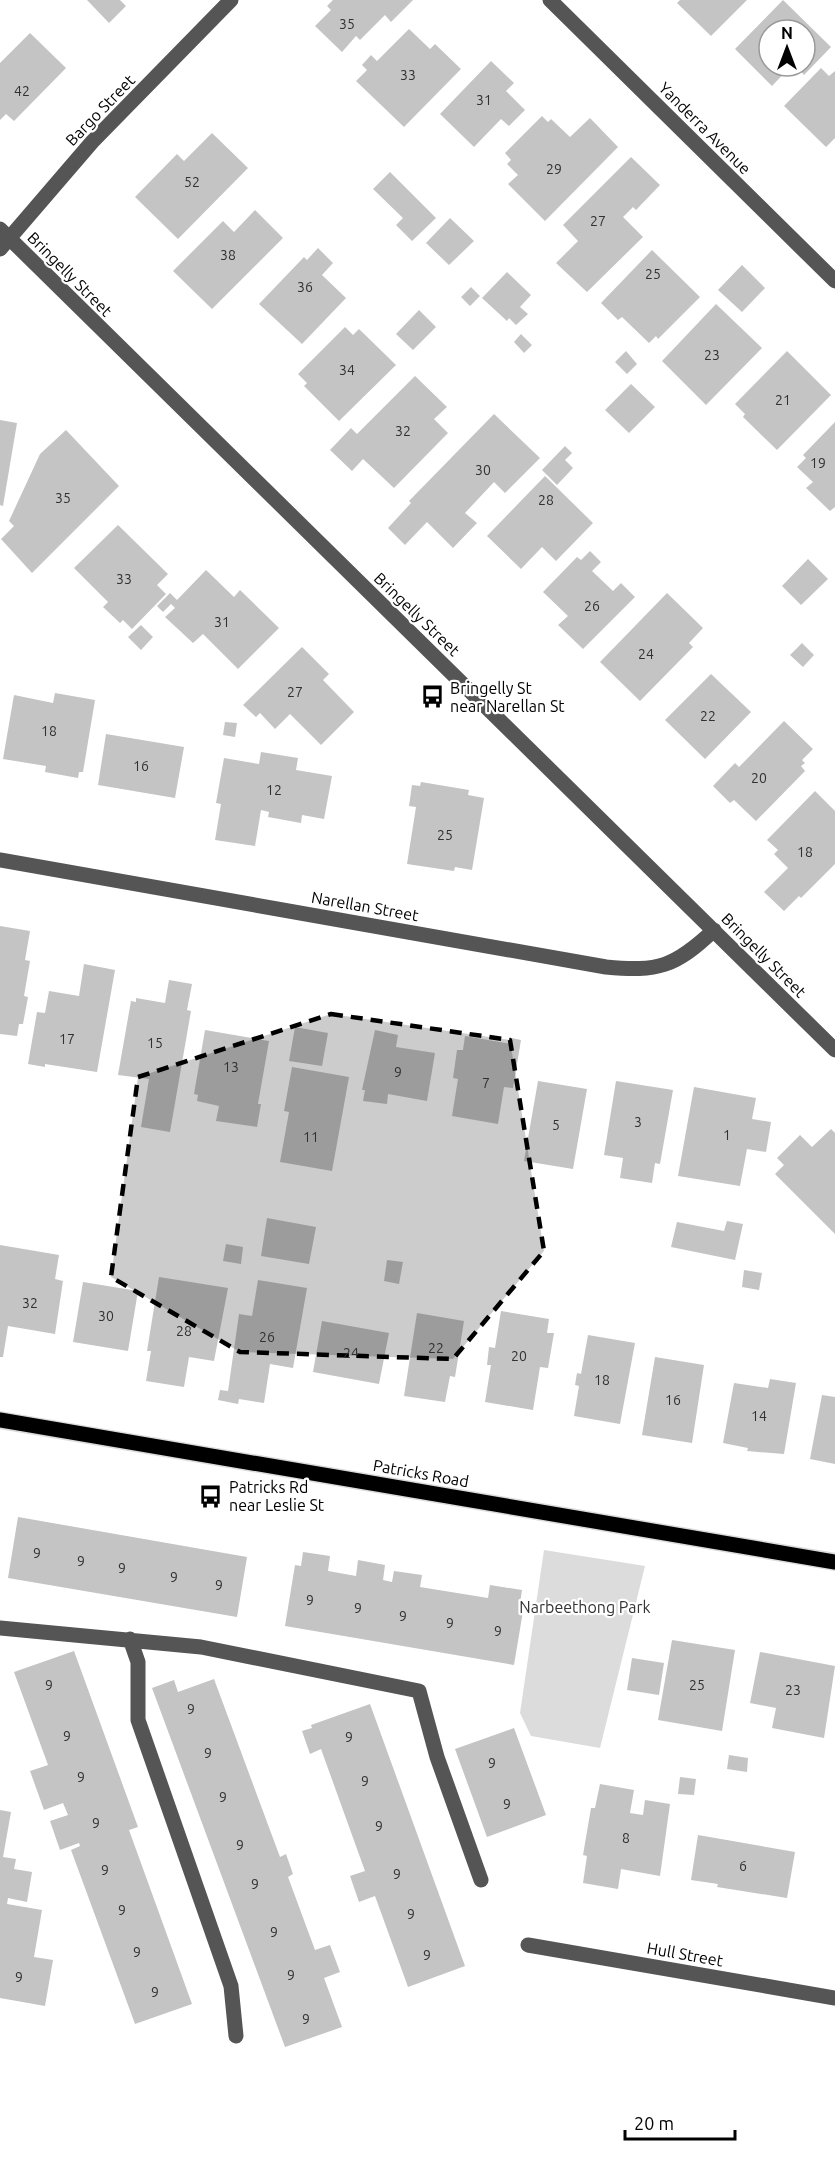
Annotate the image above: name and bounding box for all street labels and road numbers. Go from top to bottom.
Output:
street label: Bargo Street [62,70,139,149]
street label: Yanderra Avenue [655,78,755,178]
street label: Bringelly Street [24,228,116,320]
street label: Bringelly Street [371,569,464,660]
street label: Narellan Street [310,888,421,924]
street label: Bringelly Street [718,909,810,1001]
street label: Patricks Road [372,1456,470,1490]
street label: Hull Street [646,1938,725,1970]

